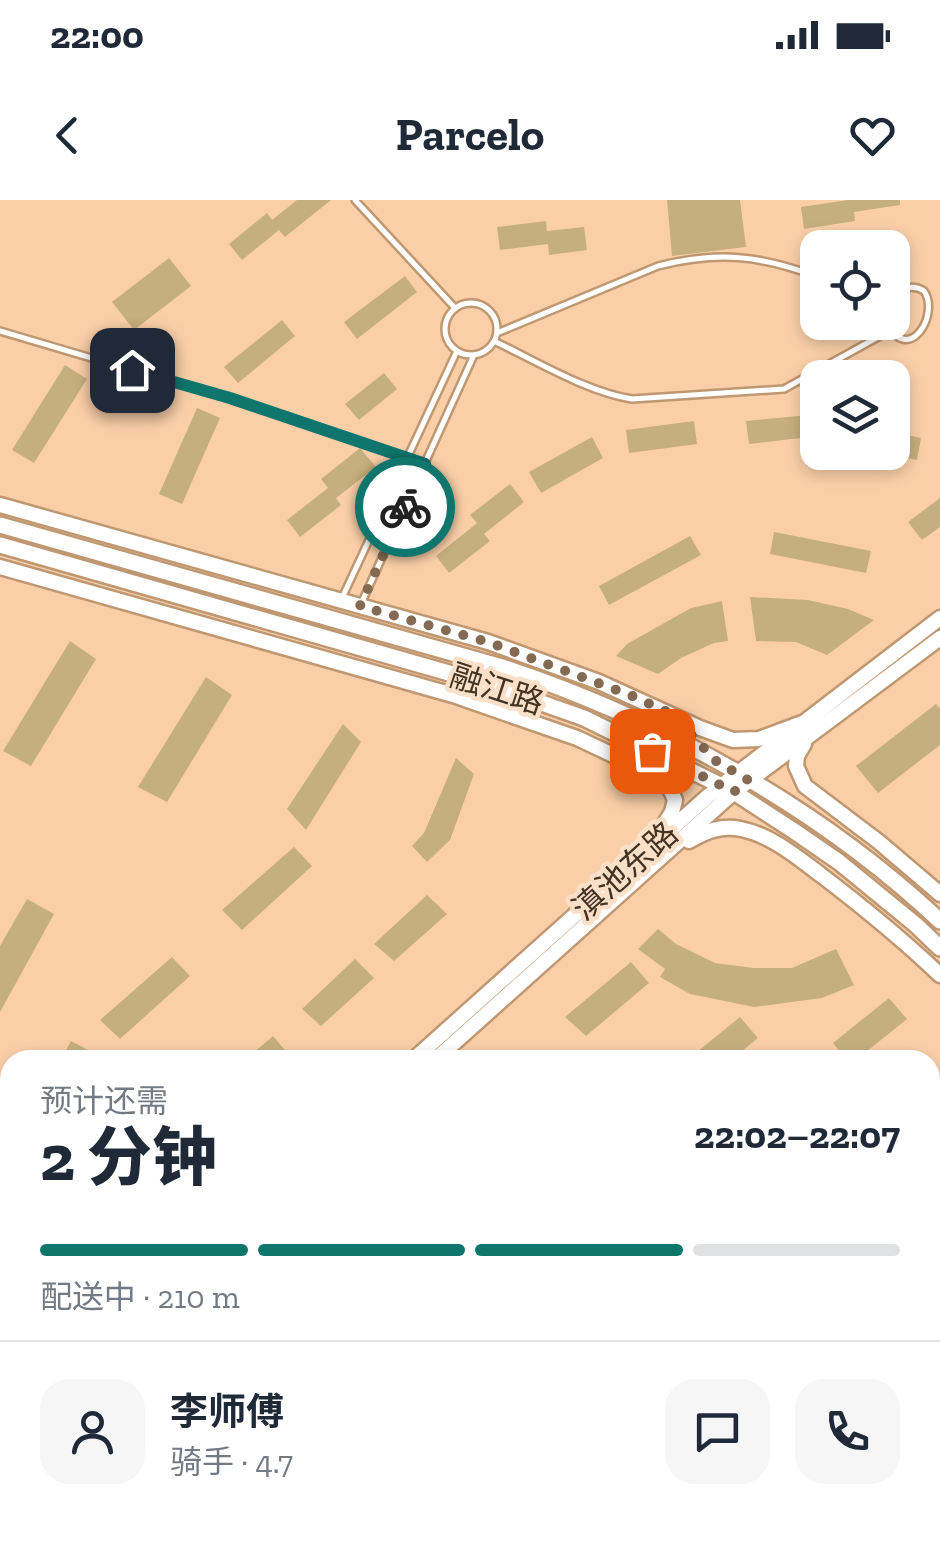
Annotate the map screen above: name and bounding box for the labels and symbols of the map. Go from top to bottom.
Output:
pin [90,328,175,413]
courier [355,457,455,557]
street label: 融江路 [445,656,549,722]
pin [610,709,695,794]
street label: 滇池东路 [565,814,685,928]

